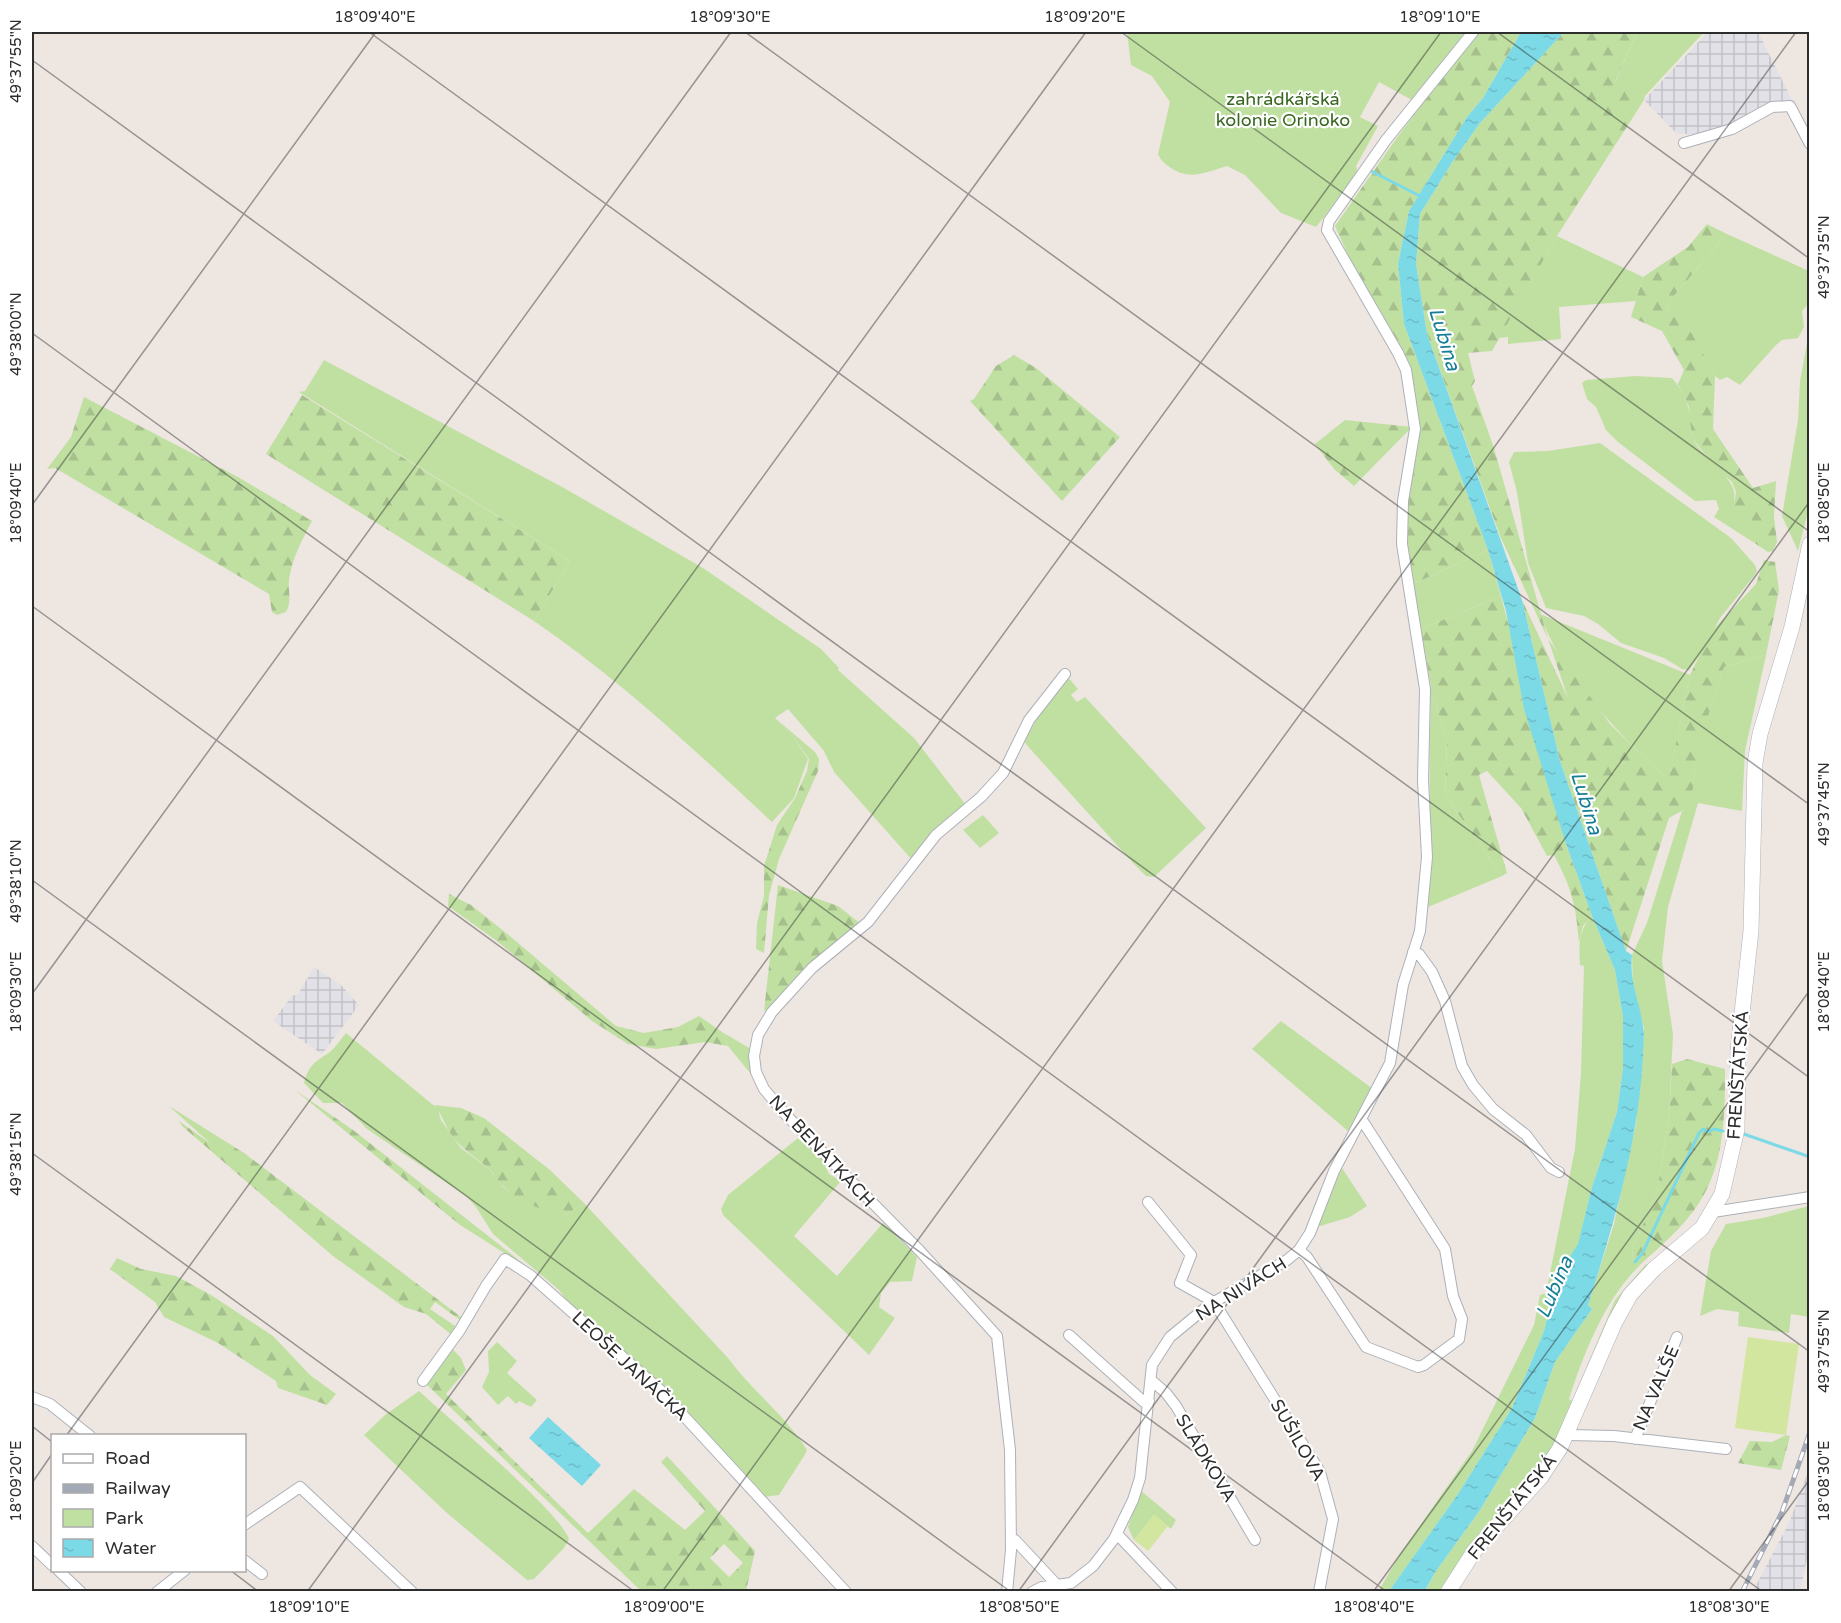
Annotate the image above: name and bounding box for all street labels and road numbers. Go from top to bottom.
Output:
street label: FRENŠTÁTSKÁ [1723,1010,1753,1140]
street label: NA BENÁTKÁCH [764,1090,880,1212]
street label: NA NIVÁCH [1191,1252,1291,1326]
street label: LEOŠE JANÁČKA [567,1307,693,1425]
street label: NA VALŠE [1628,1342,1684,1434]
street label: SUŠILOVA [1266,1395,1330,1485]
street label: SLÁDKOVA [1171,1410,1241,1506]
street label: FRENŠTÁTSKÁ [1463,1450,1561,1564]

